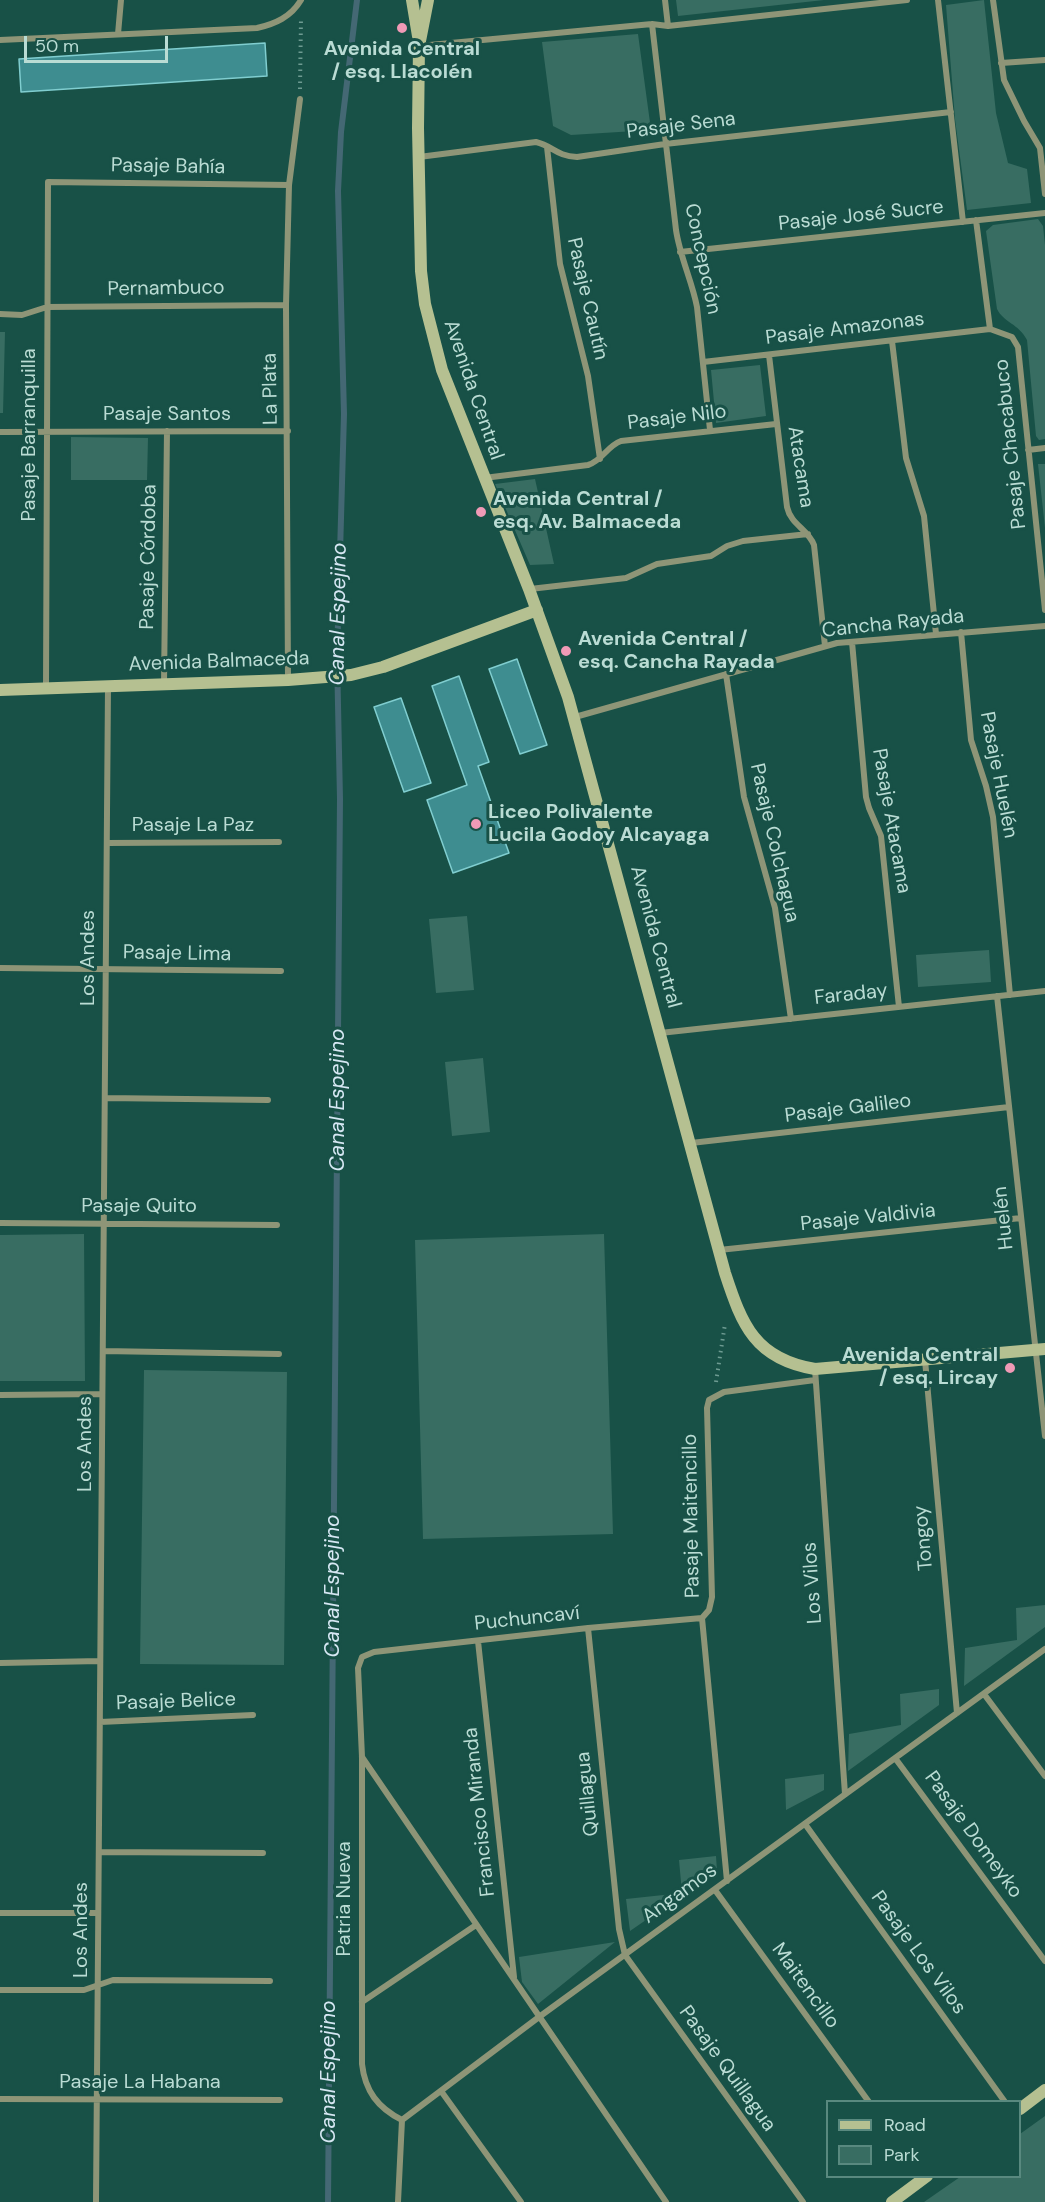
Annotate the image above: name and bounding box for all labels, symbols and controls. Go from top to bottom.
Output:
marker: Avenida Central / esq. Llacolén [395,21,409,35]
scale bar [27,24,171,62]
text: 50 m [35,34,79,58]
place label: Avenida Central / esq. Llacolén [324,38,480,85]
street label: Pasaje Sena [625,107,737,145]
street label: Pasaje Bahía [111,154,225,180]
street label: Pasaje José Sucre [777,195,945,237]
street label: Concepción [679,201,725,317]
street label: Pasaje Cautín [561,235,613,363]
street label: Pernambuco [107,276,225,302]
street label: Pasaje Amazonas [764,307,926,351]
street label: Avenida Central [438,317,508,463]
street label: Pasaje Barranquilla [18,348,42,522]
street label: La Plata [258,353,284,425]
street label: Pasaje Chacabuco [990,358,1032,530]
street label: Pasaje Nilo [626,400,728,436]
street label: Pasaje Santos [103,403,231,427]
street label: Atacama [782,425,818,509]
street label: Pasaje Córdoba [136,484,162,630]
place label: Avenida Central / esq. Av. Balmaceda [493,488,681,535]
marker: Avenida Central / esq. Av. Balmaceda [474,505,488,519]
water label: Canal Espejino [325,542,353,686]
street label: Cancha Rayada [821,605,965,643]
place label: Avenida Central / esq. Cancha Rayada [578,628,775,675]
marker: Avenida Central / esq. Cancha Rayada [559,644,573,658]
street label: Avenida Balmaceda [128,647,310,677]
street label: Pasaje Huelén [974,710,1022,840]
street label: Pasaje Atacama [866,747,916,895]
street label: Pasaje Colchagua [744,761,804,925]
place label: Liceo Polivalente Lucila Godoy Alcayaga [488,801,709,848]
street label: Pasaje La Paz [132,814,254,838]
marker: Liceo Polivalente Lucila Godoy Alcayaga [469,817,483,831]
street label: Avenida Central [624,863,686,1011]
street label: Los Andes [77,910,101,1006]
street label: Pasaje Lima [123,941,231,967]
street label: Faraday [813,979,889,1011]
water label: Canal Espejino [325,1029,351,1171]
street label: Pasaje Galileo [783,1089,913,1129]
street label: Huelén [989,1185,1019,1251]
street label: Pasaje Quito [81,1195,197,1219]
street label: Pasaje Valdivia [799,1199,937,1237]
place label: Avenida Central / esq. Lircay [842,1344,998,1391]
marker: Avenida Central / esq. Lircay [1003,1361,1017,1375]
street label: Los Andes [74,1396,98,1492]
street label: Pasaje Maitencillo [679,1434,705,1598]
street label: Tongoy [909,1504,939,1572]
water label: Canal Espejino [320,1515,346,1657]
street label: Los Vilos [798,1541,828,1625]
street label: Puchuncaví [473,1602,581,1636]
street label: Pasaje Belice [116,1688,236,1716]
street label: Francisco Miranda [459,1726,501,1898]
street label: Quillagua [572,1750,604,1838]
street label: Pasaje Domeyko [919,1767,1027,1903]
street label: Patria Nueva [333,1841,357,1957]
street label: Angamos [638,1859,722,1929]
street label: Los Andes [70,1882,94,1978]
street label: Pasaje Los Vilos [865,1887,971,2019]
street label: Maitencillo [766,1939,844,2033]
water label: Canal Espejino [316,2001,342,2143]
street label: Pasaje Quillagua [673,2001,781,2137]
street label: Pasaje La Habana [59,2071,221,2095]
legend [826,2100,1021,2178]
text: Road [884,2113,926,2137]
text: Park [884,2143,920,2167]

